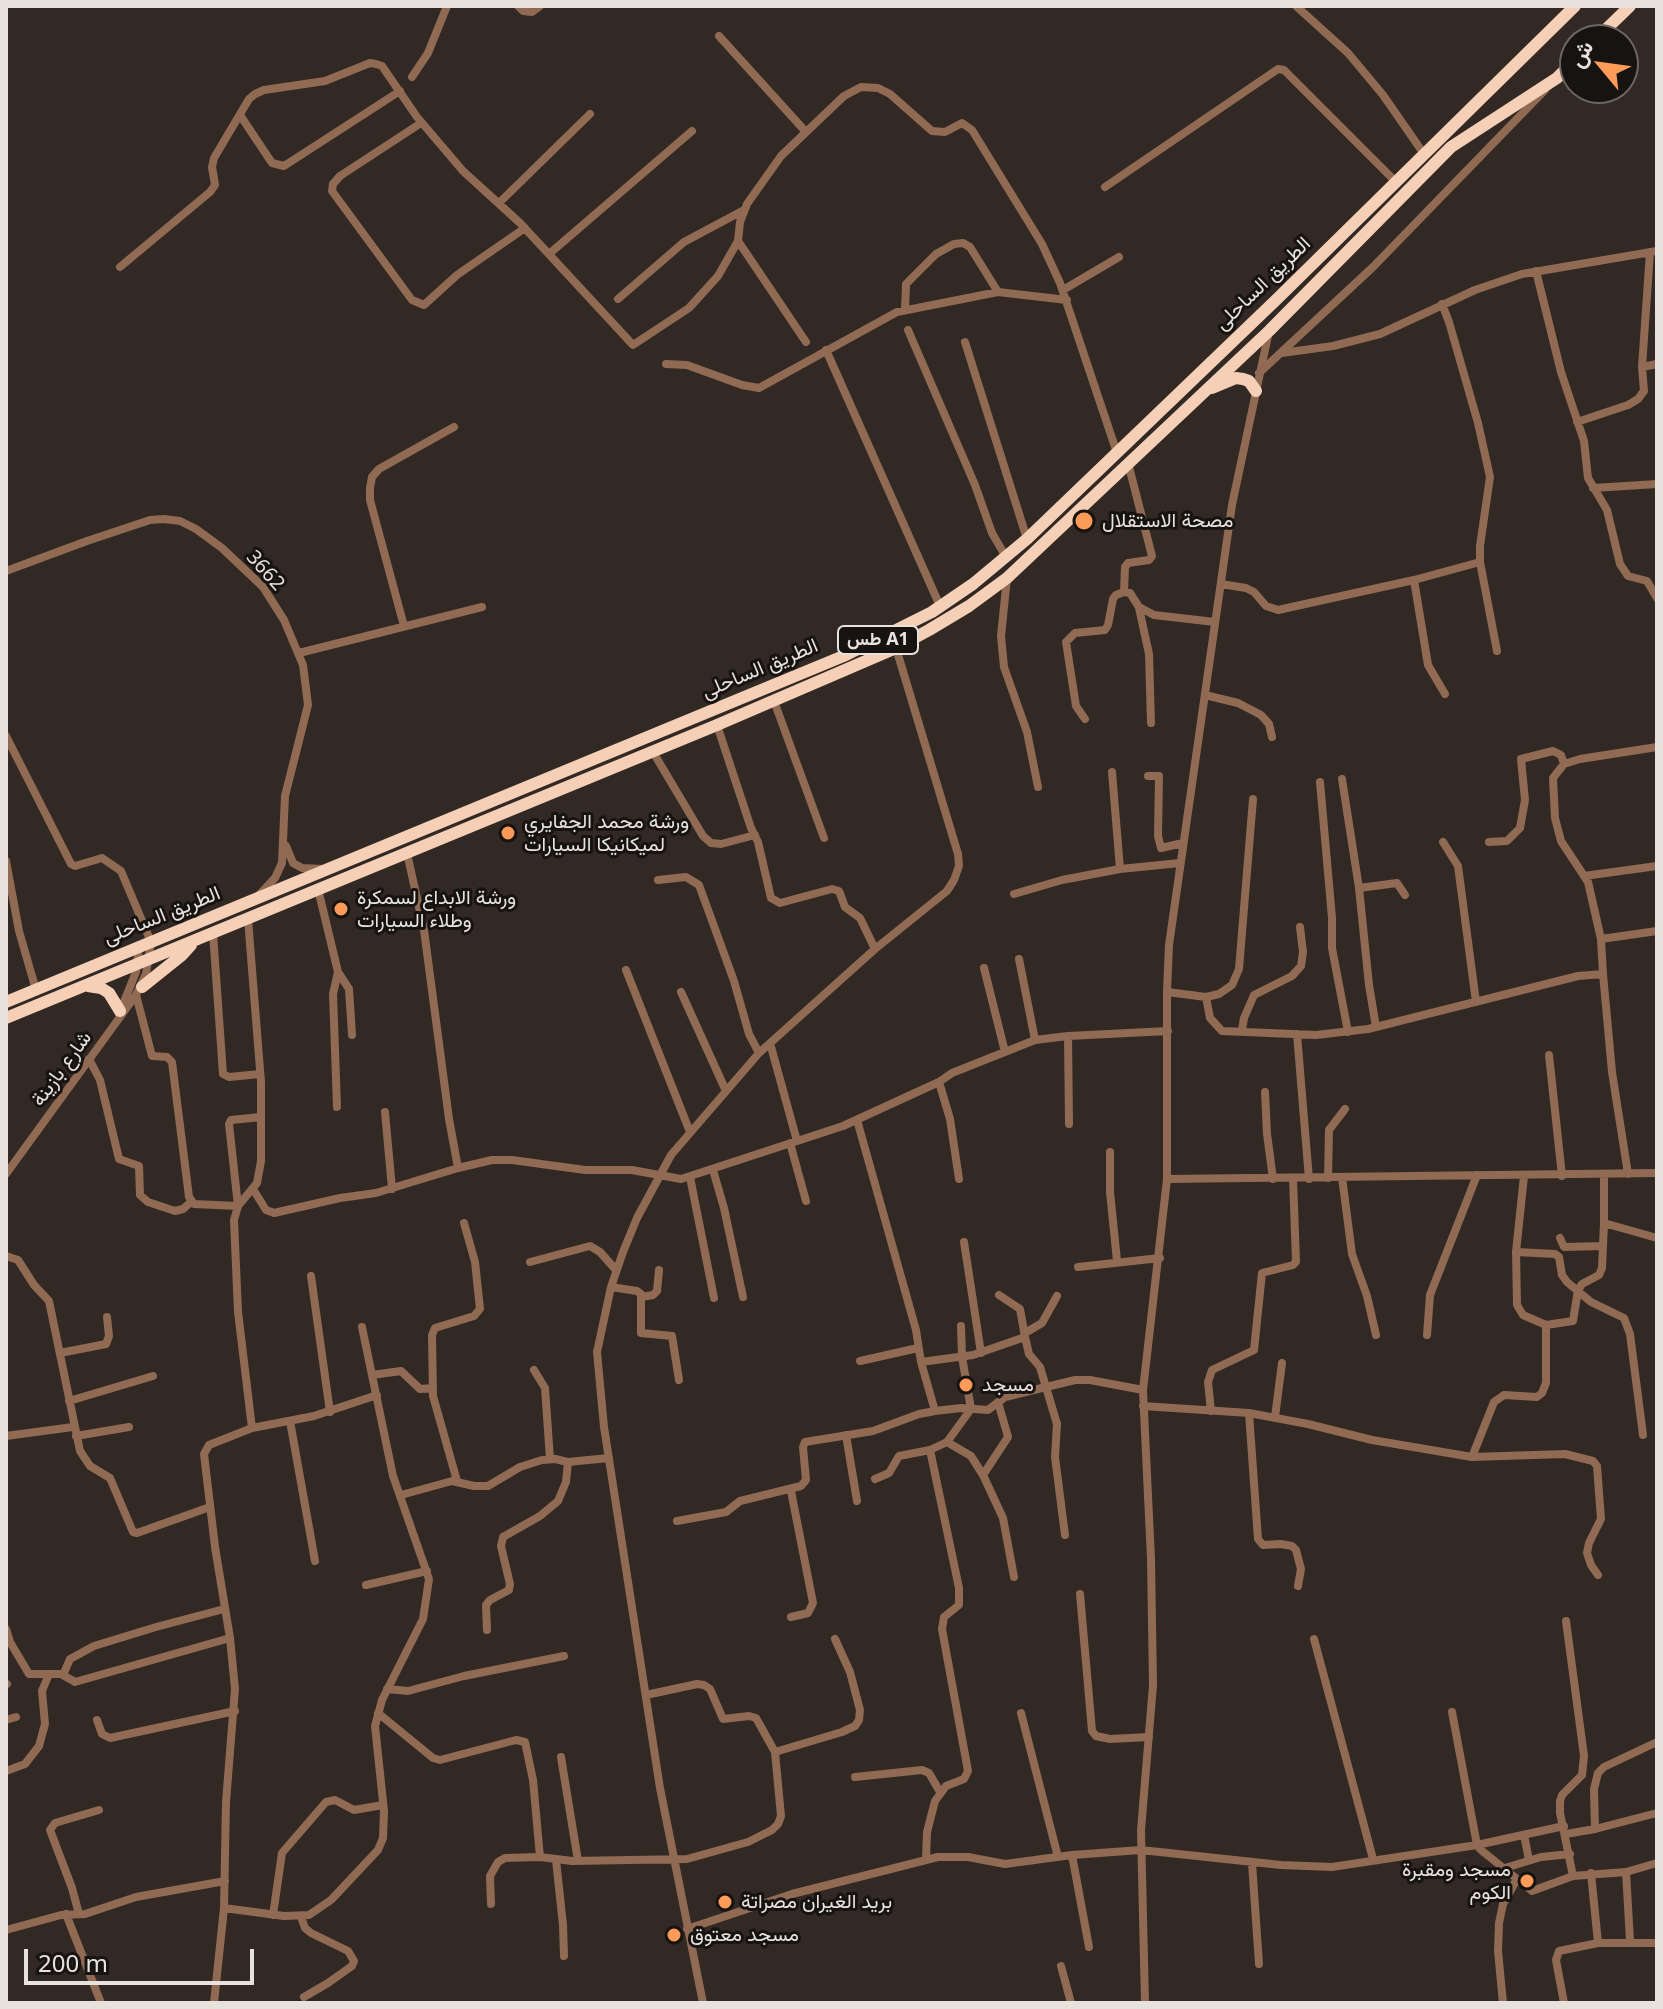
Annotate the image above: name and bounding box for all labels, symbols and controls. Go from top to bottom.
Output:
north arrow [1559,24,1639,104]
text: ش [1560,35,1599,72]
street label: الطريق الساحلى [1210,232,1316,336]
place label: مصحة الاستقلال [1102,509,1233,533]
marker: مصحة الاستقلال [1073,510,1095,532]
street label: 3662 [241,546,289,596]
road number: طس A1 [838,626,918,654]
street label: الطريق الساحلى [698,634,822,704]
place label: ورشة محمد الجفايري لميكانيكا السيارات [524,810,689,857]
marker: ورشة محمد الجفايري لميكانيكا السيارات [499,824,517,842]
street label: الطريق الساحلى [100,882,224,950]
place label: ورشة الابداع لسمكرة وطلاء السيارات [357,886,516,933]
marker: ورشة الابداع لسمكرة وطلاء السيارات [332,900,350,918]
street label: شارع بازينة [27,1027,97,1111]
place label: مسجد [982,1373,1034,1397]
marker: مسجد [957,1376,975,1394]
place label: مسجد ومقبرة الكوم [1402,1858,1511,1905]
marker: مسجد ومقبرة الكوم [1518,1872,1536,1890]
place label: بريد الغيران مصراتة [741,1890,892,1914]
marker: بريد الغيران مصراتة [716,1893,734,1911]
place label: مسجد معتوق [690,1923,799,1947]
marker: مسجد معتوق [665,1926,683,1944]
scale bar [28,1933,258,1983]
text: 200 m [38,1946,108,1979]

